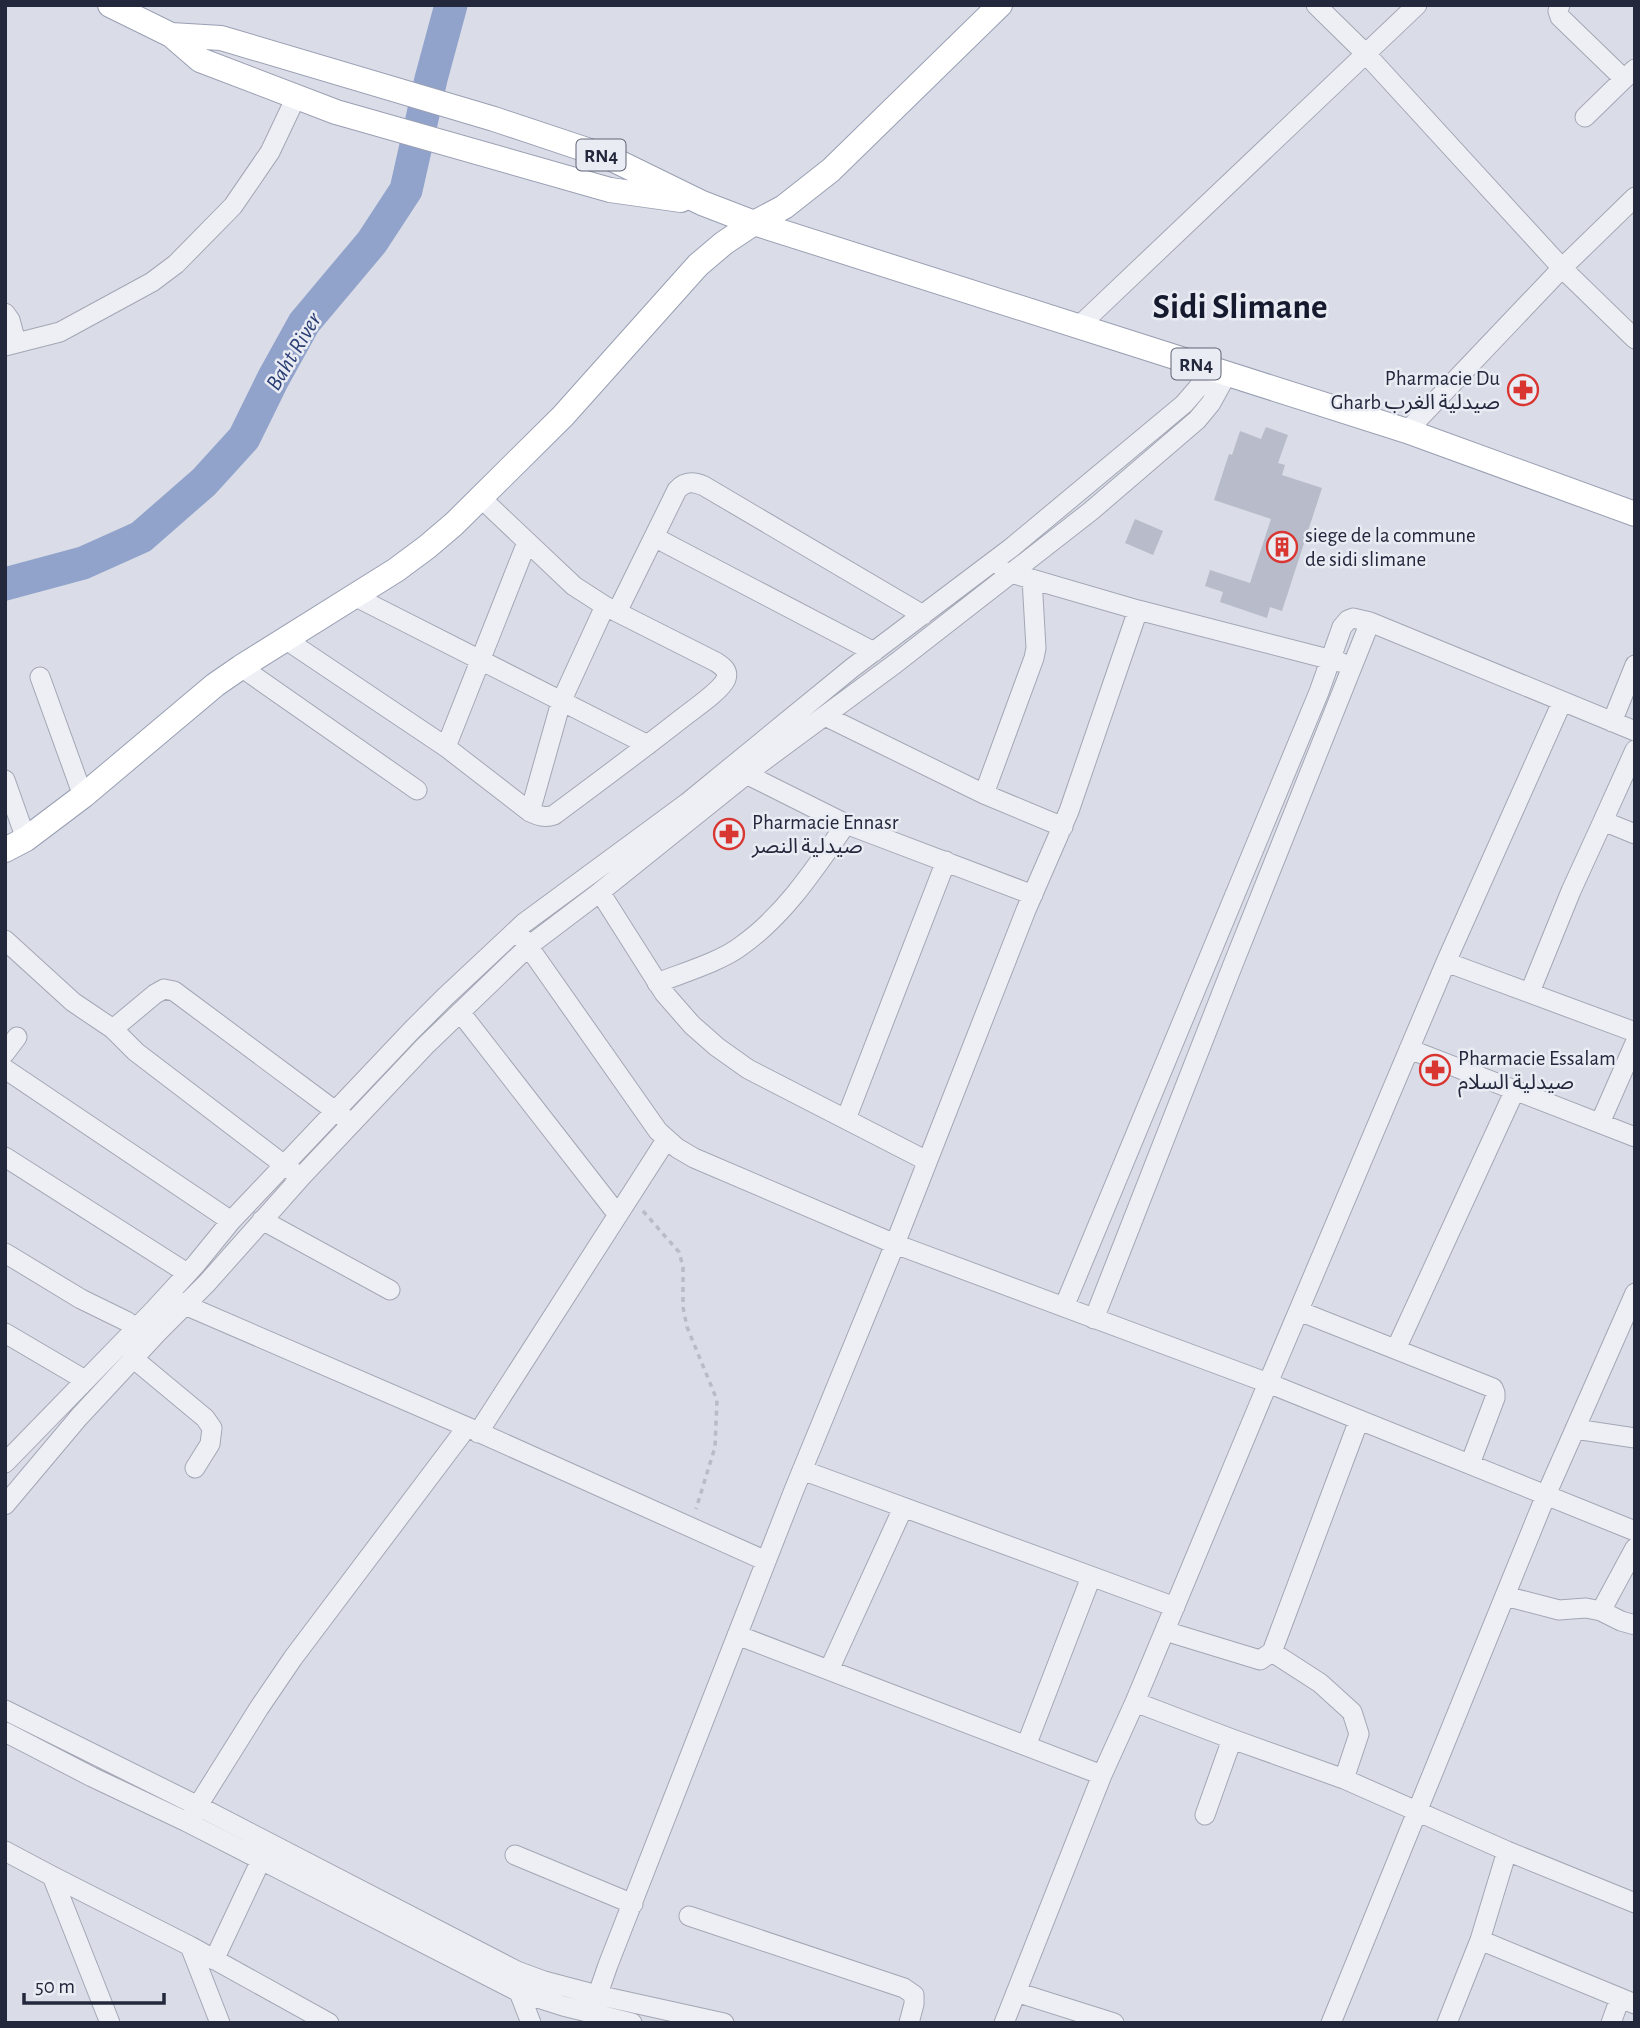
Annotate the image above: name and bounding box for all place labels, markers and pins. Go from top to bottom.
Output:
place label: Pharmacie Du Gharb صيدلية الغرب [1331,368,1500,414]
pharmacy icon: Pharmacie Du Gharb صيدلية الغرب [1506,373,1540,407]
place label: siege de la commune de sidi slimane [1305,525,1476,570]
building icon: siege de la commune de sidi slimane [1265,530,1299,564]
place label: Pharmacie Ennasr صيدلية النصر [751,812,899,858]
pharmacy icon: Pharmacie Ennasr صيدلية النصر [712,817,746,851]
place label: Pharmacie Essalam صيدلية السلام [1458,1048,1616,1098]
pharmacy icon: Pharmacie Essalam صيدلية السلام [1418,1053,1452,1087]

